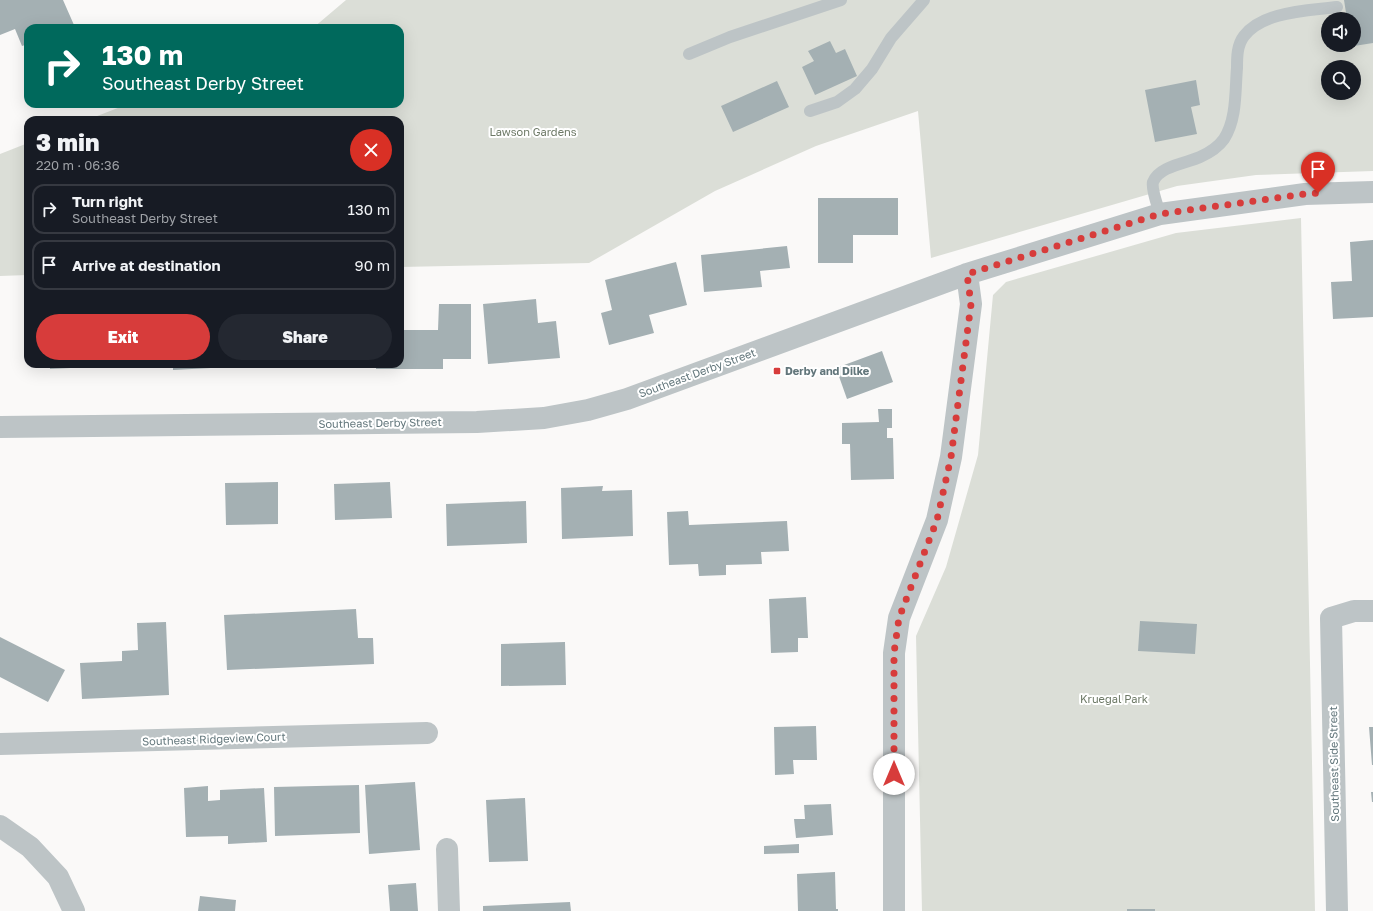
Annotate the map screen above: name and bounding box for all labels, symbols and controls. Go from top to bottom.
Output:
map controls [1321,12,1361,100]
button: sound [1321,12,1361,52]
text: 130 m [102,38,183,71]
icon: right [36,40,88,92]
button: search [1321,60,1361,100]
text: Southeast Derby Street [102,72,304,94]
park label: Lawson Gardens [489,125,577,138]
text: 3 min [36,127,99,156]
button: close [350,129,392,171]
pin [1301,152,1335,193]
text: 220 m · 06:36 [36,157,120,173]
icon: arrive [1307,158,1329,180]
text: Turn right [72,192,143,210]
icon: right [38,198,60,220]
text: 130 m [348,200,390,218]
text: Southeast Derby Street [72,210,218,226]
icon: arrive [38,254,60,276]
text: Arrive at destination [72,256,221,274]
text: 90 m [355,256,390,274]
button: Exit [36,314,210,360]
button: Share [218,314,392,360]
street label: Southeast Derby Street [637,345,757,400]
place label: Derby and Dilke [785,364,870,377]
marker: Derby and Dilke [772,366,782,376]
street label: Southeast Derby Street [318,415,442,430]
park label: Kruegal Park [1080,692,1148,705]
street label: Southeast Side Street [1326,706,1341,822]
street label: Southeast Ridgeview Court [142,729,286,748]
position arrow [873,753,915,795]

